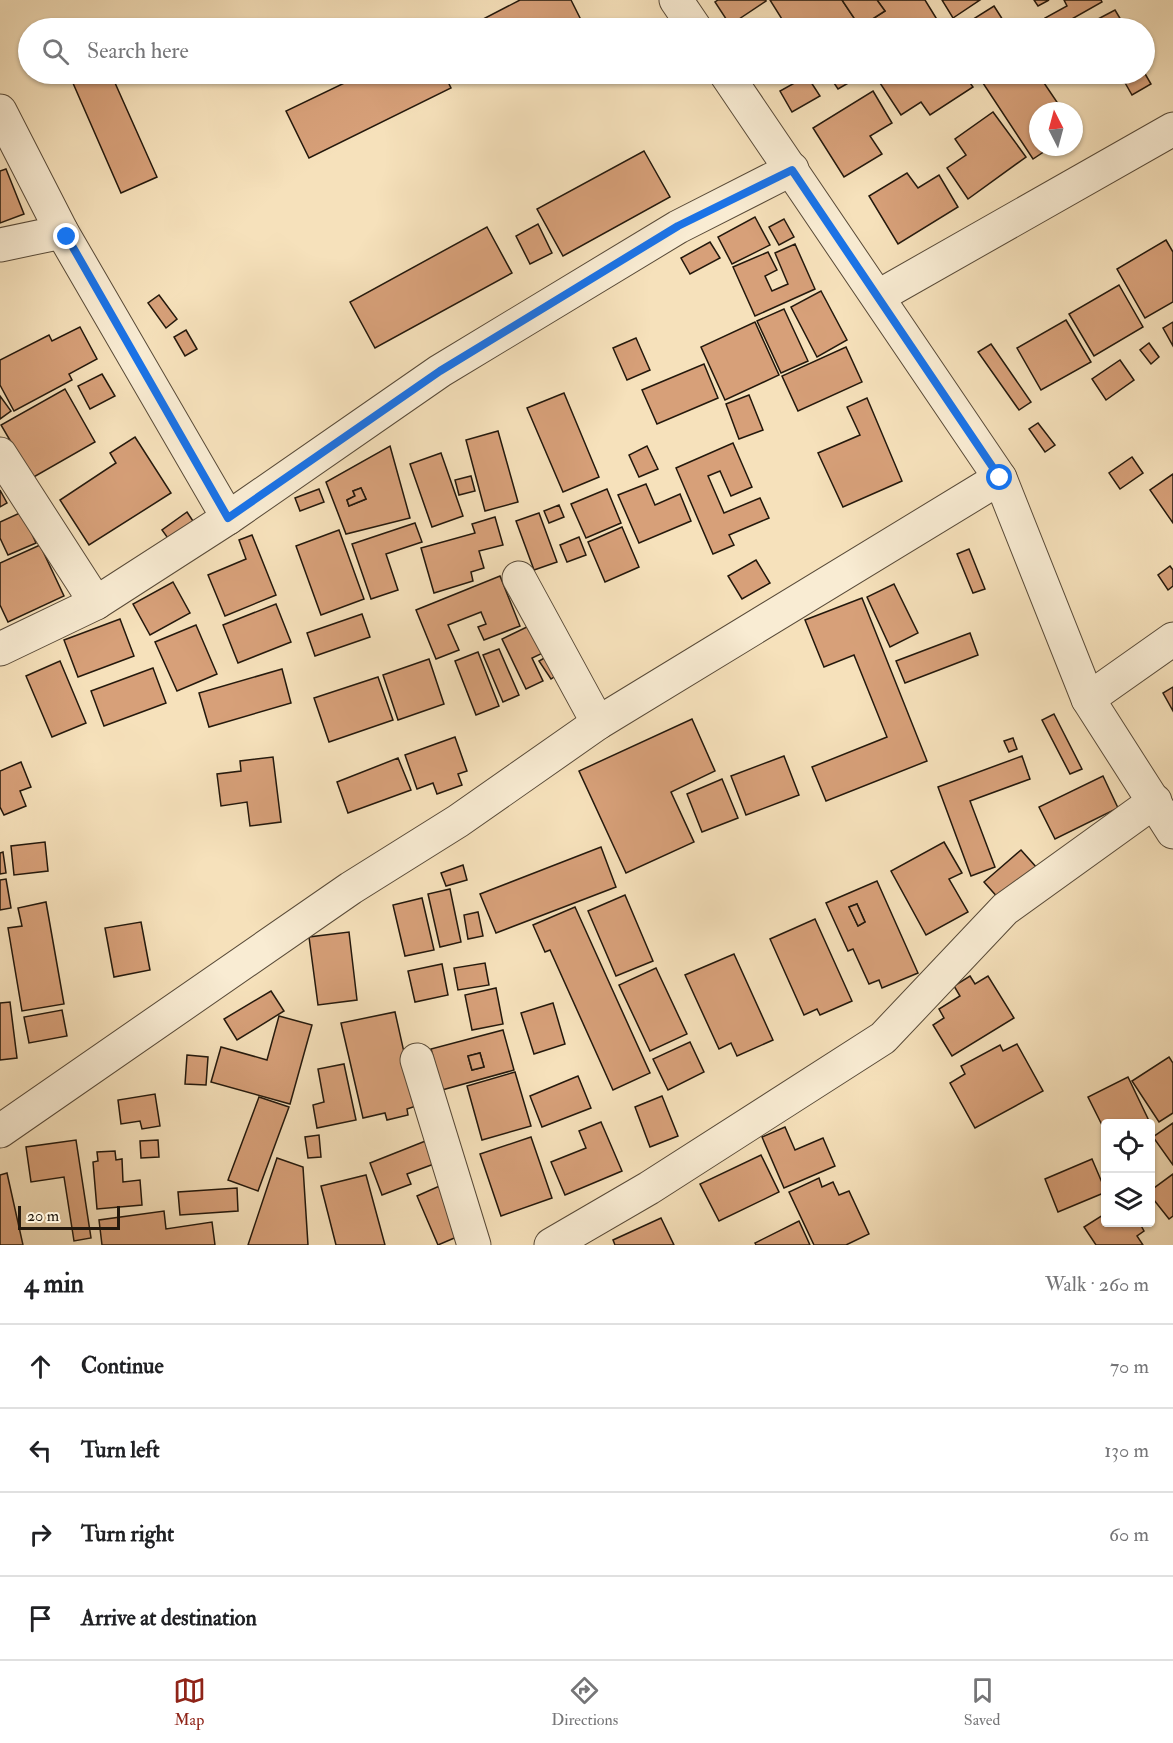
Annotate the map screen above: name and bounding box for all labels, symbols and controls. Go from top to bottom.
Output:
search box [18,18,1155,84]
icon: search [39,35,72,68]
text: Search here [87,37,189,65]
north arrow [1029,102,1083,156]
route end [53,223,79,249]
route start [986,464,1012,490]
map controls [1101,1119,1155,1227]
button: locate [1101,1119,1155,1173]
button: layers [1101,1173,1155,1227]
scale bar [18,1203,120,1230]
text: 20 m [27,1206,59,1226]
text: 4 min [24,1268,84,1300]
text: Walk · 260 m [1045,1272,1149,1297]
icon: ahead [24,1350,57,1383]
text: Continue [81,1352,164,1380]
text: 70 m [1110,1354,1149,1379]
icon: left [24,1434,57,1467]
text: Turn left [81,1436,160,1464]
text: 130 m [1104,1438,1149,1463]
icon: right [24,1518,57,1551]
text: Turn right [81,1520,174,1548]
text: 60 m [1109,1522,1149,1547]
icon: arrive [24,1602,57,1635]
text: Arrive at destination [81,1604,257,1632]
tab: Map [173,1674,206,1730]
tab: Directions [551,1674,618,1730]
tab: Saved [964,1674,1000,1730]

